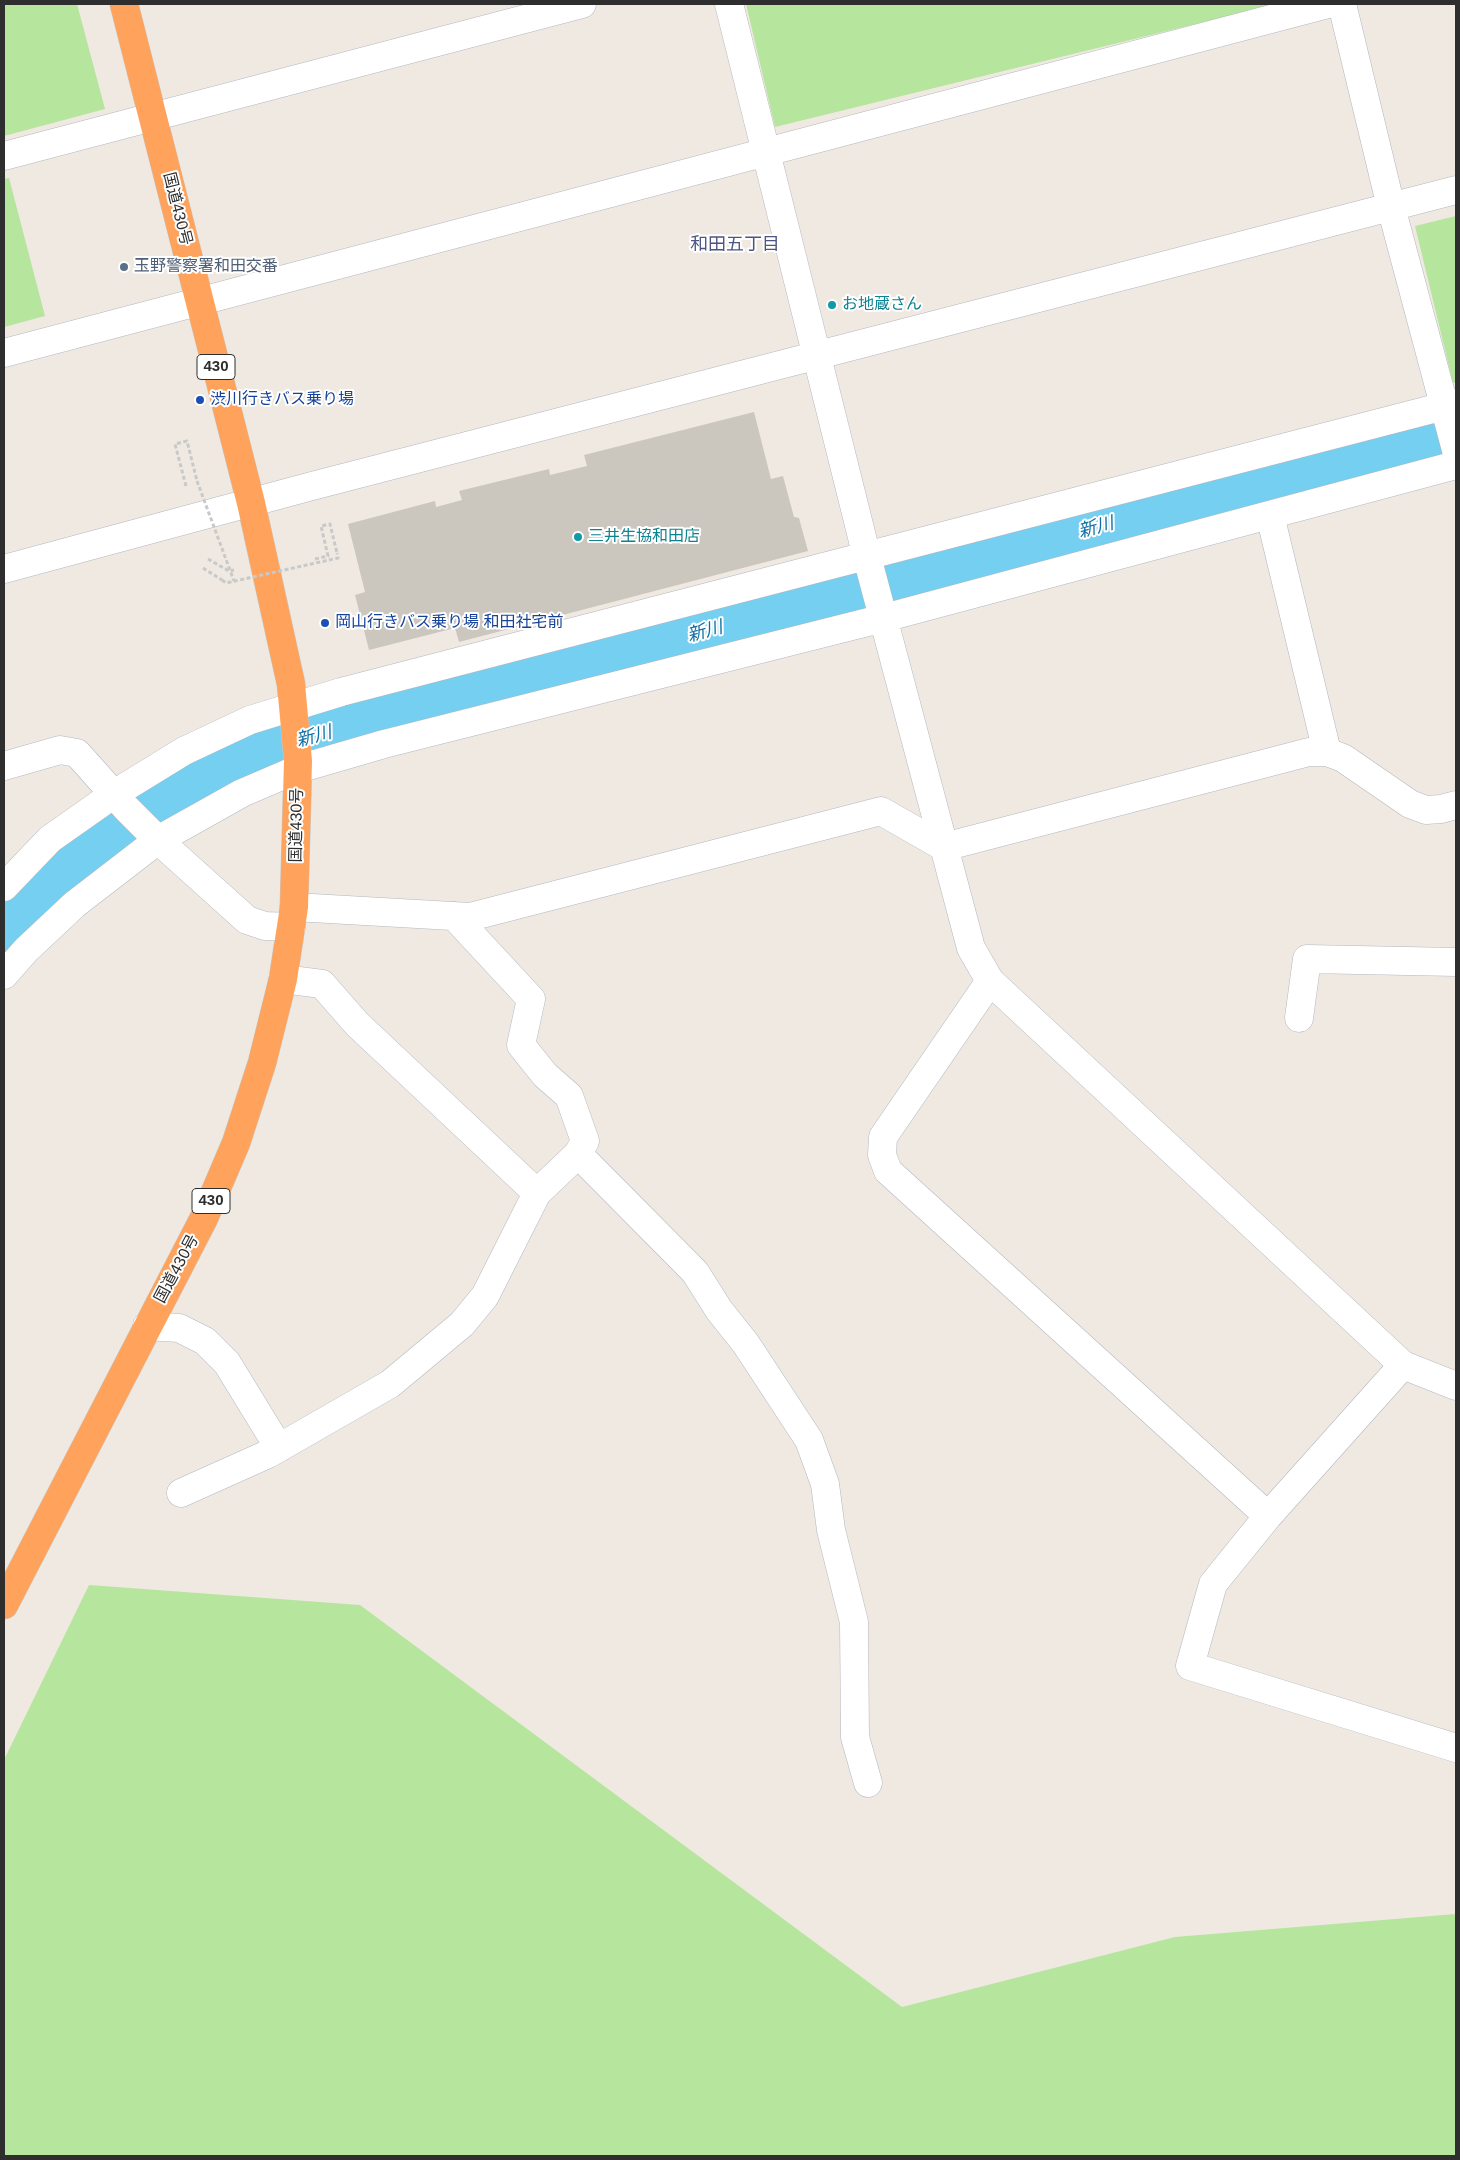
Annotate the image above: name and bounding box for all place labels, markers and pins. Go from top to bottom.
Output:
place label: 玉野警察署和田交番 [134,257,278,277]
marker: 玉野警察署和田交番 [118,261,130,273]
place label: お地蔵さん [842,295,922,315]
marker: お地蔵さん [826,299,838,311]
place label: 渋川行きバス乗り場 [210,390,354,410]
marker: 渋川行きバス乗り場 [194,394,206,406]
place label: 三井生協和田店 [588,527,700,547]
marker: 三井生協和田店 [572,531,584,543]
place label: 岡山行きバス乗り場 和田社宅前 [335,613,563,633]
marker: 岡山行きバス乗り場 和田社宅前 [319,617,331,629]

